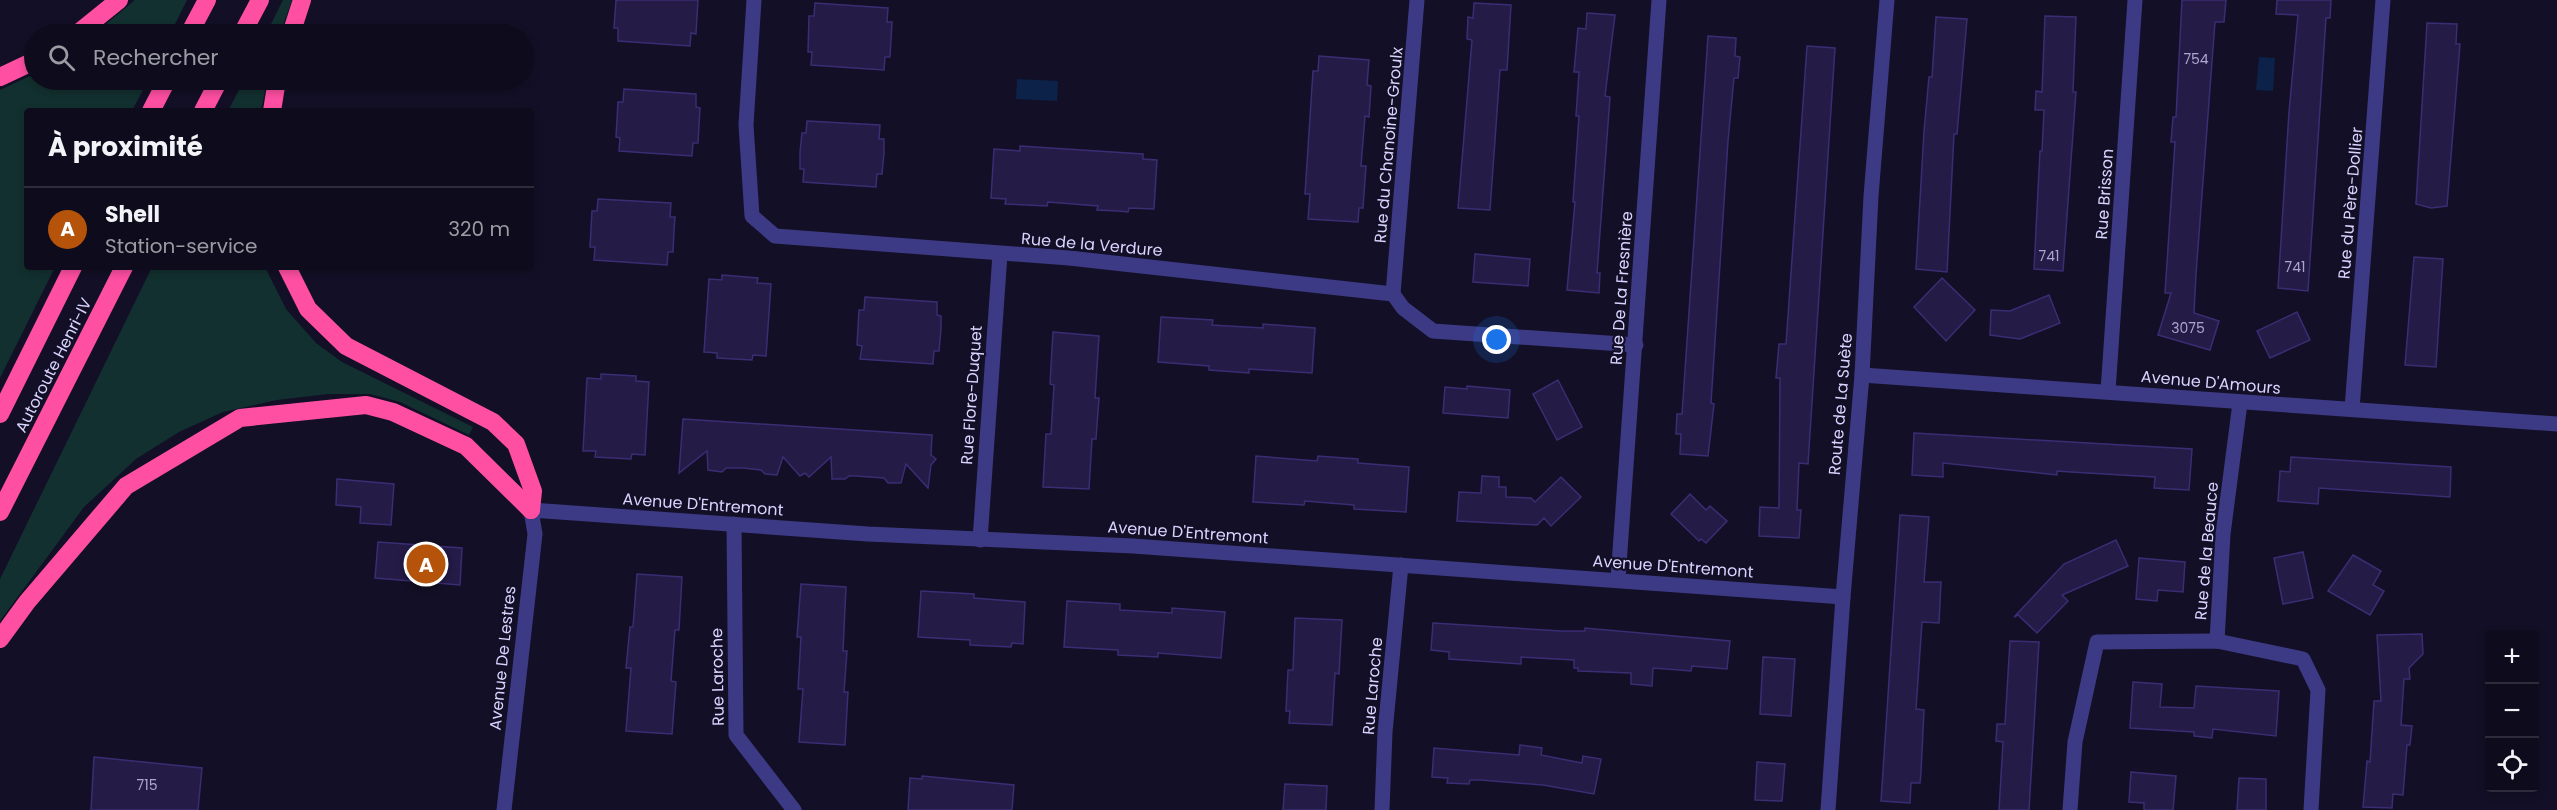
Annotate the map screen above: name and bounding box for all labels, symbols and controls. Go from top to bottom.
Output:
search box [24,24,534,90]
icon: search [45,41,78,74]
text: Rechercher [93,42,219,73]
street label: Rue du Chanoine-Groulx [1368,46,1409,244]
house number: 754 [2183,49,2209,69]
street label: Rue du Père-Dollier [2332,126,2369,280]
text: À proximité [48,129,203,165]
street label: Rue Brisson [2090,148,2119,240]
text: Shell [105,199,160,230]
street label: Rue De La Fresnière [1605,210,1638,366]
text: A [60,215,75,243]
text: 320 m [448,215,510,243]
street label: Rue de la Verdure [1020,227,1164,262]
text: Station-service [105,232,257,260]
house number: 741 [2039,246,2059,266]
house number: 741 [2285,257,2305,277]
street label: Autoroute Henri-IV [10,294,97,437]
house number: 3075 [2171,318,2205,338]
street label: Rue Flore-Duquet [955,325,988,465]
your location [1482,325,1511,354]
street label: Route de La Suète [1823,332,1858,476]
street label: Avenue D'Amours [2140,365,2282,400]
street label: Rue de la Beauce [2189,481,2224,621]
street label: Avenue D'Entremont [622,487,784,522]
street label: Avenue D'Entremont [1107,515,1269,550]
pin: A [406,542,446,586]
street label: Avenue D'Entremont [1592,549,1754,584]
street label: Avenue De Lestres [483,585,522,731]
street label: Rue Laroche [705,628,730,726]
map controls [2485,630,2539,792]
button: + [2485,630,2539,684]
street label: Rue Laroche [1357,636,1388,736]
button: − [2485,684,2539,738]
button: locate [2485,738,2539,792]
house number: 715 [137,775,157,795]

